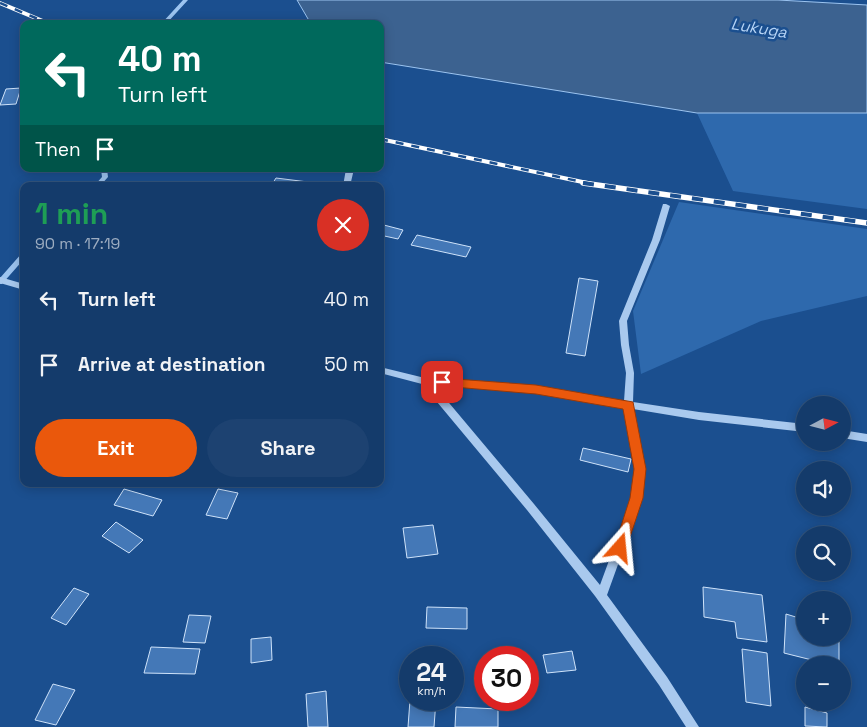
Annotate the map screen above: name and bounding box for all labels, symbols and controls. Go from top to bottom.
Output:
water label: Lukuga [730,13,789,43]
text: 40 m [118,37,202,81]
icon: left [35,40,100,105]
text: Turn left [118,80,208,108]
icon: arrive [91,135,119,163]
text: Then [35,137,81,162]
text: 1 min [35,194,108,233]
button: close [317,199,369,251]
text: 90 m · 17:19 [35,233,120,254]
icon: left [35,286,63,314]
text: Turn left [78,287,156,312]
text: 40 m [324,287,369,312]
icon: arrive [35,351,63,379]
text: Arrive at destination [78,352,266,377]
text: 50 m [324,352,369,377]
pin [421,361,463,403]
icon: arrive [428,368,456,396]
north arrow [796,396,851,451]
map controls [796,396,851,711]
button: Exit [35,419,197,477]
button: Share [207,419,369,477]
button: sound [796,461,851,516]
position arrow [593,521,645,573]
button: search [796,526,851,581]
button: + [796,591,851,646]
speed limit sign: 30 [474,646,539,711]
text: 24 [416,656,447,688]
button: − [796,656,851,711]
text: km/h [417,683,446,699]

